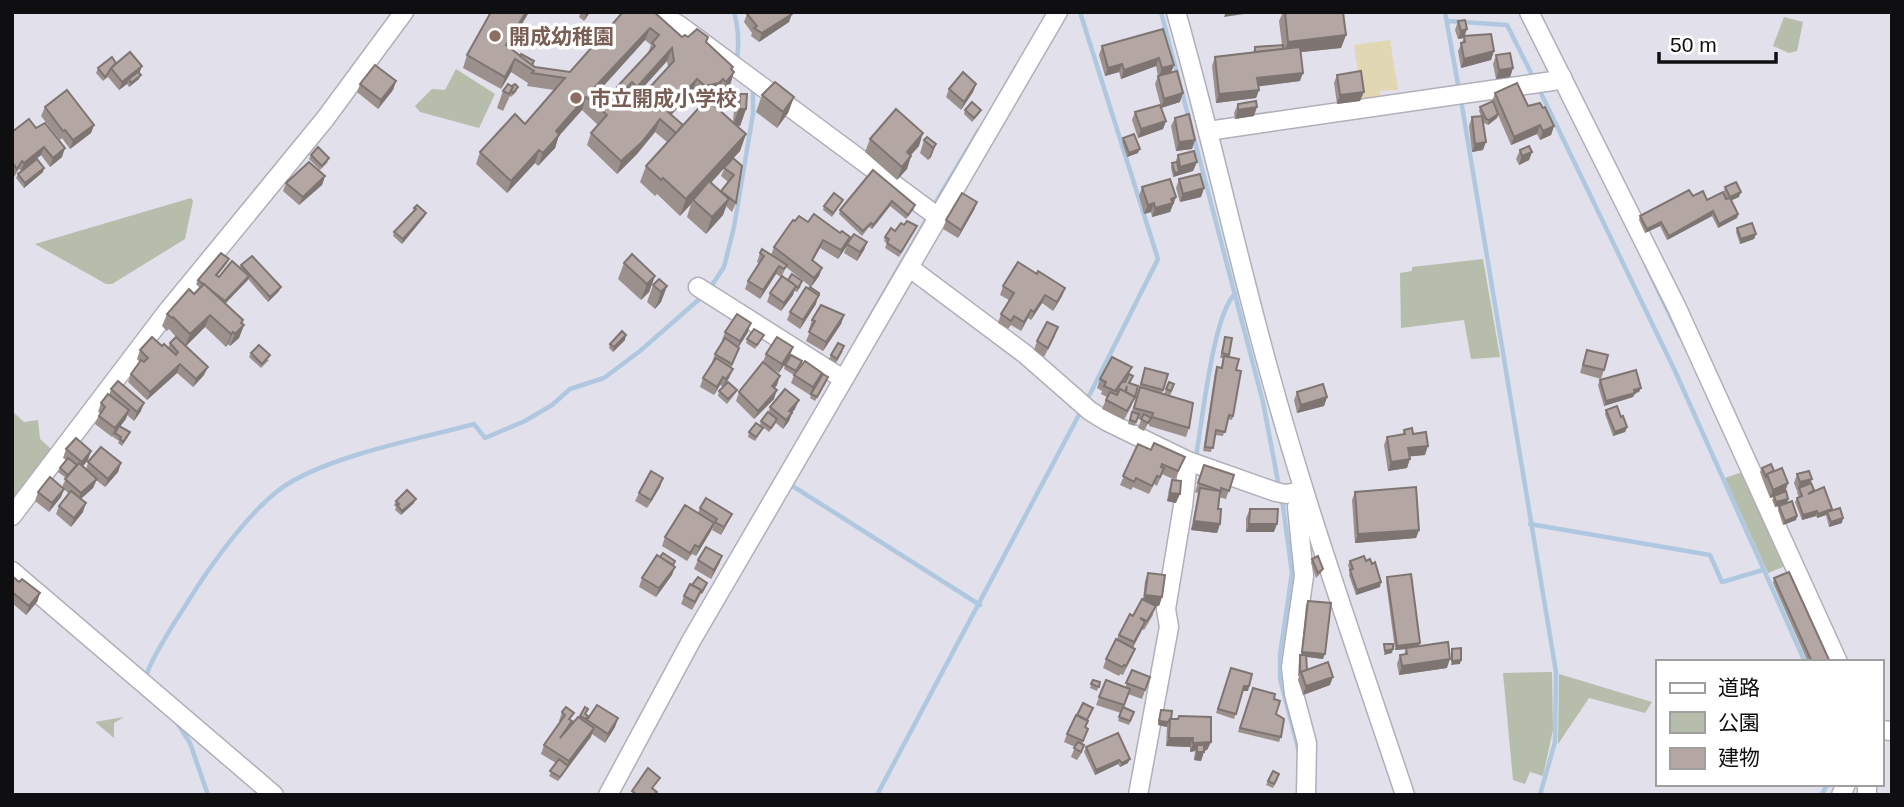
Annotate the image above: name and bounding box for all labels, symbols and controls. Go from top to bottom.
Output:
scale bar [1659,21,1776,65]
place label: 開成幼稚園 [509,25,614,48]
marker: 開成幼稚園 [487,28,503,44]
text: 50 m [1670,33,1717,56]
place label: 市立開成小学校 [590,87,737,110]
marker: 市立開成小学校 [568,90,584,106]
legend [1656,660,1883,786]
text: 道路 [1718,676,1760,699]
text: 公園 [1718,711,1760,734]
text: 建物 [1718,746,1760,769]

